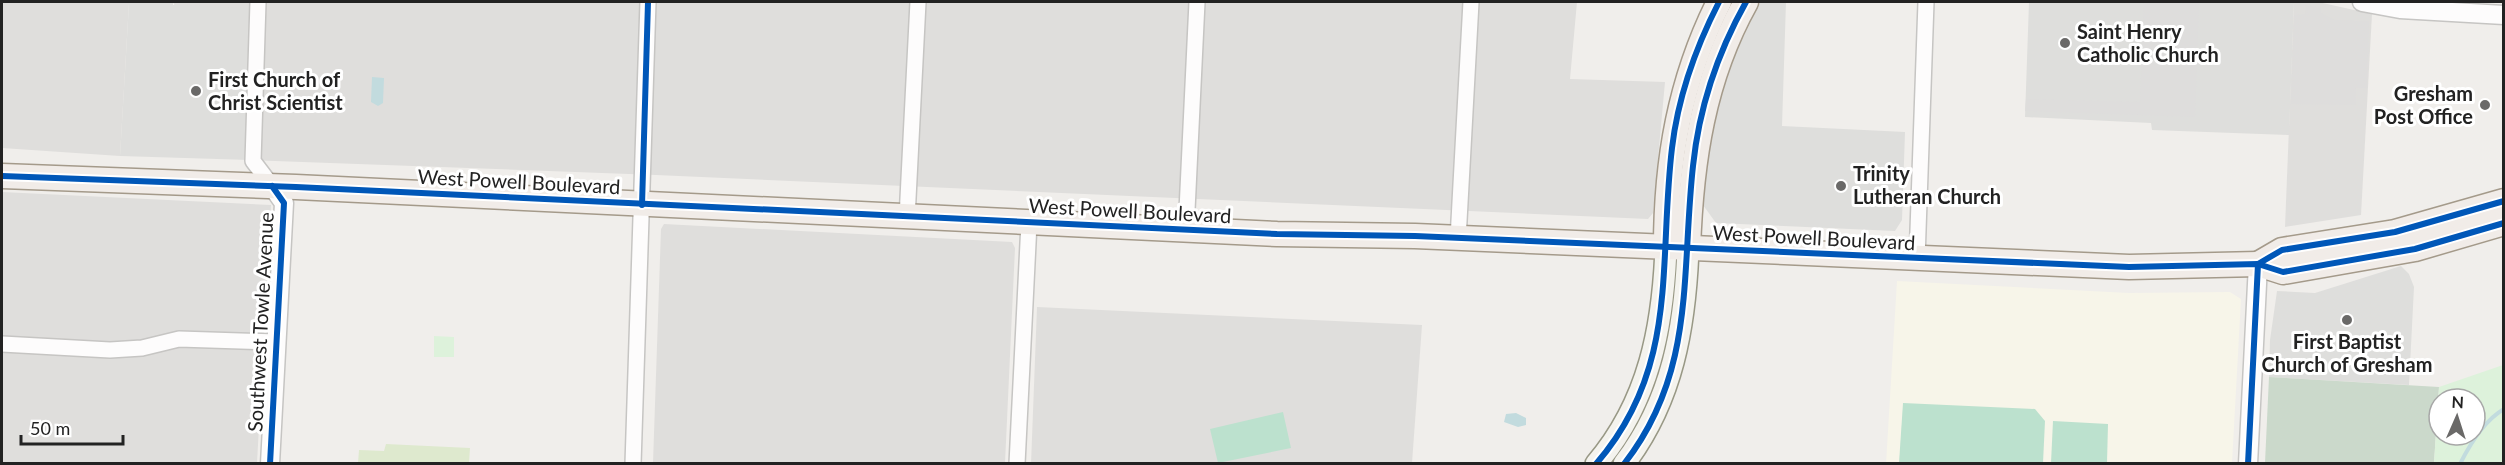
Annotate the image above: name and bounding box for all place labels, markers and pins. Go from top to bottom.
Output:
place label: Saint Henry Catholic Church [2077,19,2219,66]
marker: Saint Henry Catholic Church [2058,36,2072,50]
place label: First Church of Christ Scientist [208,67,343,114]
place label: Gresham Post Office [2374,81,2473,128]
marker: First Church of Christ Scientist [189,84,203,98]
marker: Gresham Post Office [2478,98,2492,112]
place label: Trinity Lutheran Church [1853,161,2001,208]
marker: Trinity Lutheran Church [1834,179,1848,193]
marker: First Baptist Church of Gresham [2340,313,2354,327]
place label: First Baptist Church of Gresham [2262,329,2432,376]

